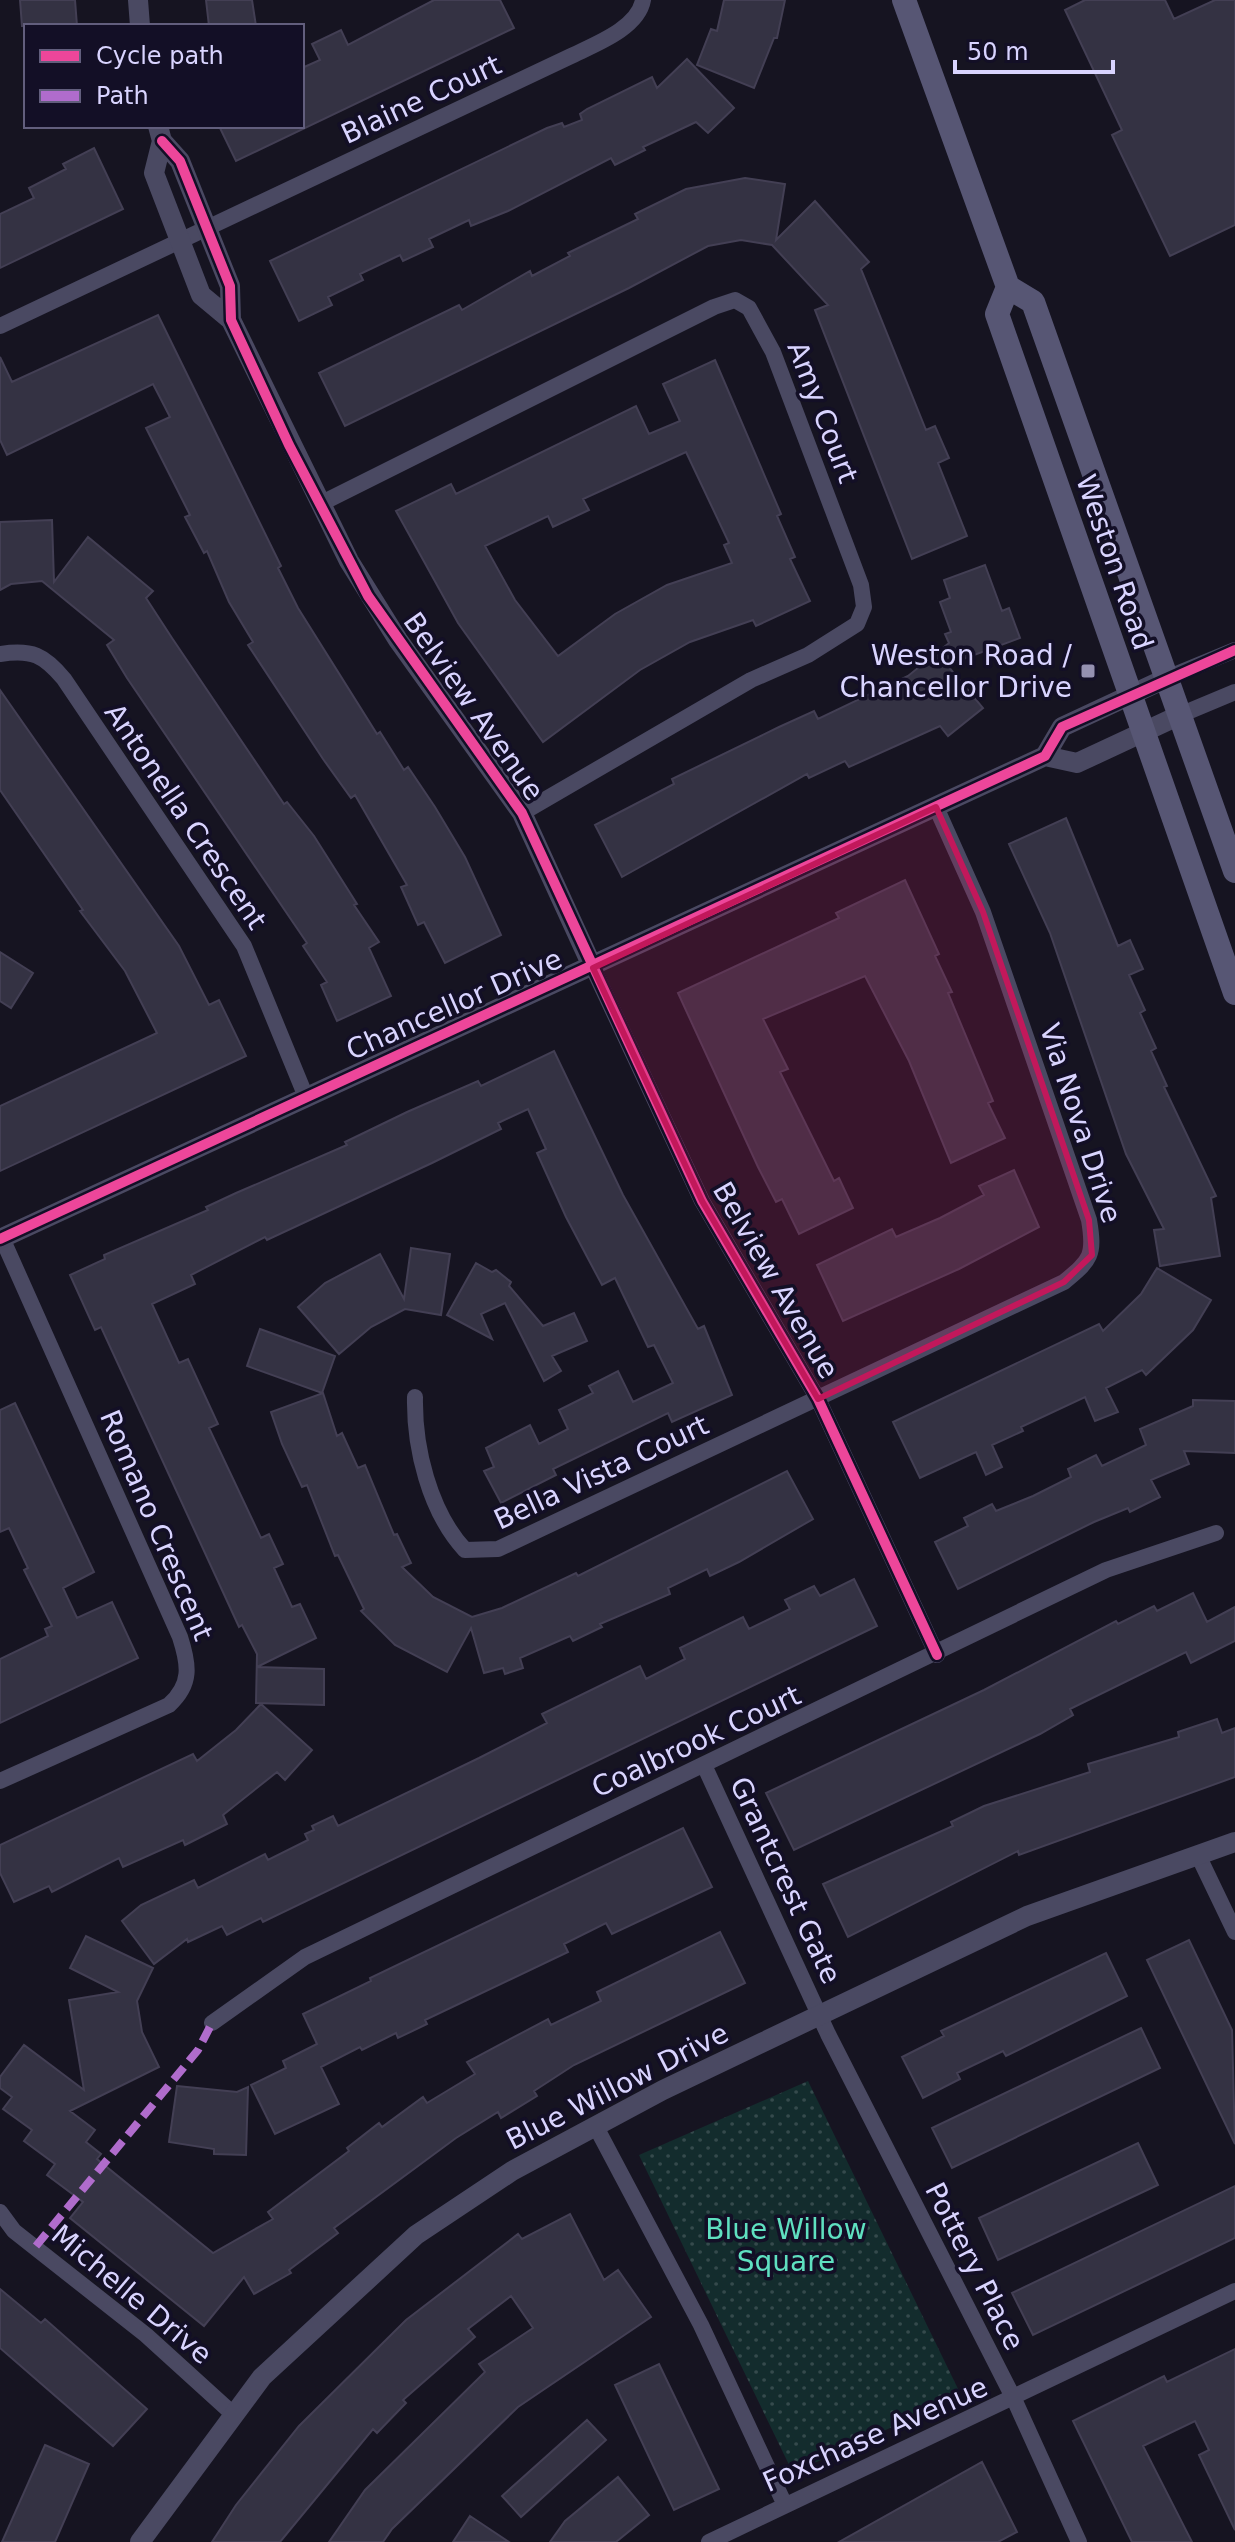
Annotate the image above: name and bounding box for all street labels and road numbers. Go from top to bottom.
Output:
street label: Blaine Court [336,48,506,151]
street label: Amy Court [780,337,865,488]
street label: Weston Road [1069,470,1160,654]
street label: Belview Avenue [397,606,551,807]
street label: Antonella Crescent [98,697,273,935]
street label: Chancellor Drive [341,942,567,1067]
street label: Via Nova Drive [1033,1019,1128,1227]
street label: Belview Avenue [706,1176,845,1384]
street label: Romano Crescent [93,1405,220,1645]
street label: Bella Vista Court [489,1408,714,1537]
street label: Coalbrook Court [587,1679,806,1804]
street label: Grantcrest Gate [723,1772,848,1989]
street label: Blue Willow Drive [501,2016,734,2157]
street label: Pottery Place [918,2177,1031,2356]
street label: Michelle Drive [45,2218,218,2371]
street label: Foxchase Avenue [758,2370,993,2499]

